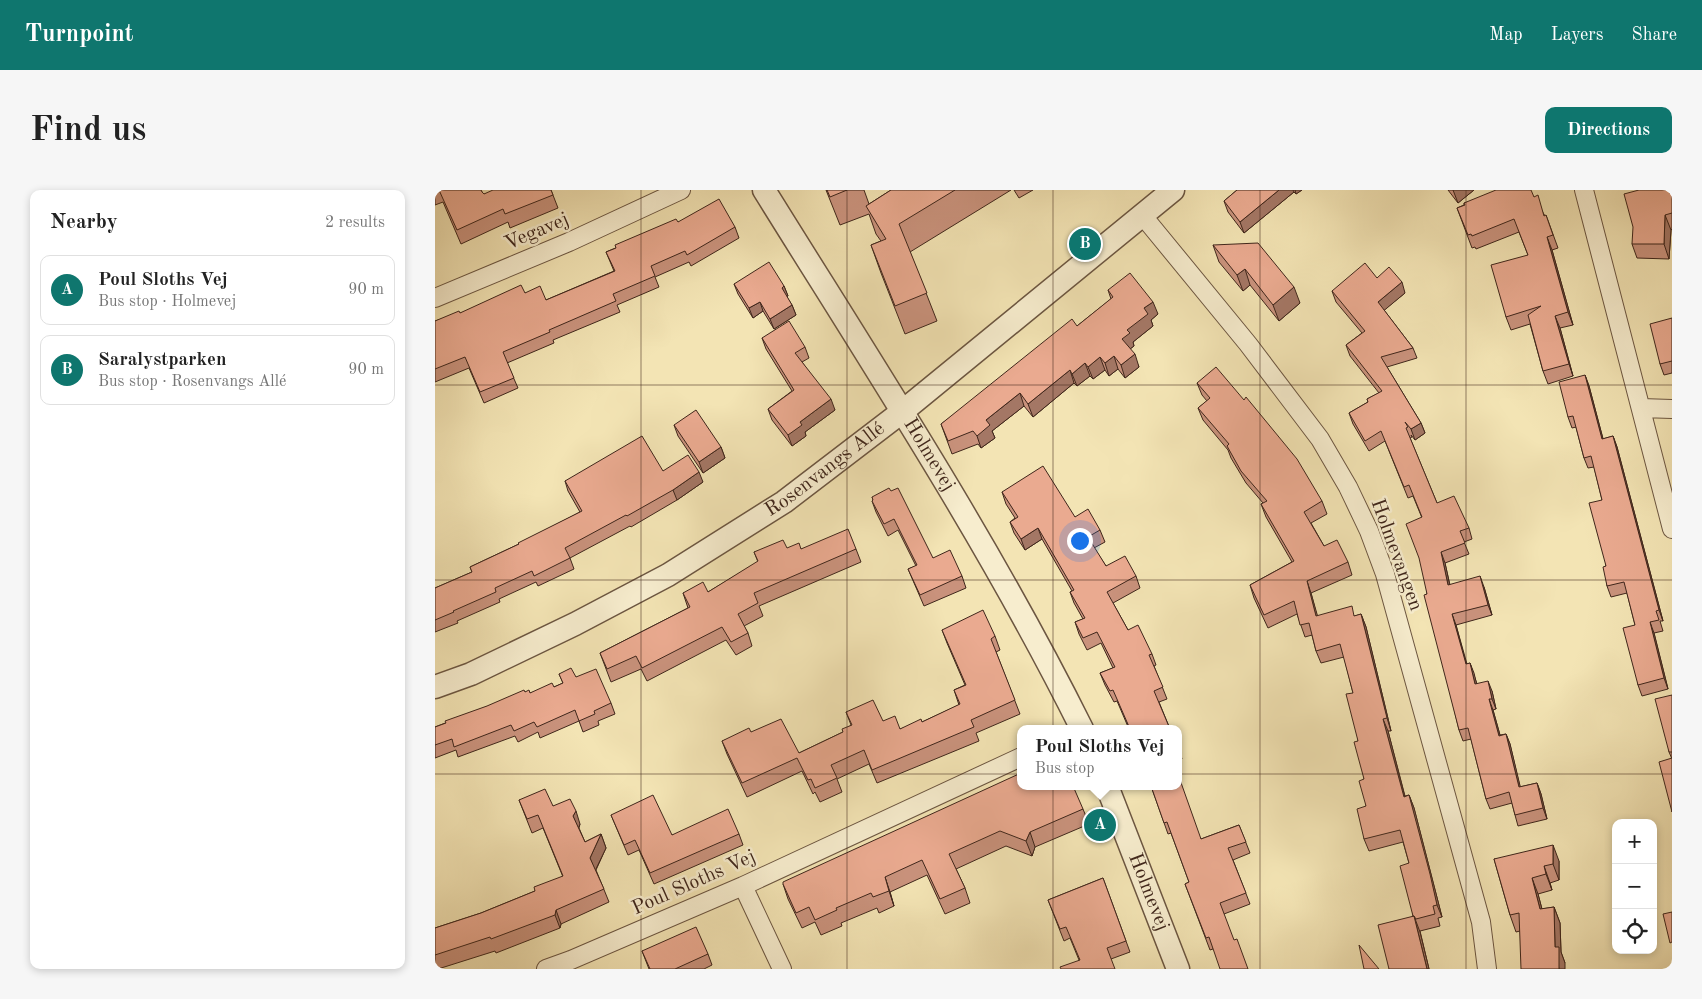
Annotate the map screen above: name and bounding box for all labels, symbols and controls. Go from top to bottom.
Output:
text: Turnpoint [25,23,133,47]
text: Map [1489,26,1523,44]
text: Layers [1551,26,1603,44]
text: Share [1631,26,1677,44]
button: Directions [1545,107,1672,153]
text: Find us [30,113,146,148]
street label: Vegavej [502,210,572,254]
text: Nearby [50,212,118,233]
text: 2 results [325,215,385,231]
pin: B [1069,225,1101,263]
text: Poul Sloths Vej [98,271,228,290]
text: A [61,282,73,298]
text: 90 m [348,282,384,298]
text: Bus stop · Holmevej [98,294,236,310]
text: Saralystparken [98,351,227,370]
text: B [61,362,73,378]
text: 90 m [348,362,384,378]
text: Bus stop · Rosenvangs Allé [98,374,286,390]
street label: Holmevej [899,415,958,495]
street label: Rosenvangs Allé [762,419,889,521]
street label: Holmevangen [1366,496,1426,614]
your location [1067,528,1093,554]
popup [1017,725,1182,790]
text: Poul Sloths Vej [1035,738,1164,757]
text: Bus stop [1035,761,1094,777]
pin: A [1084,806,1116,844]
map controls [1612,819,1657,954]
button: + [1612,819,1657,864]
street label: Poul Sloths Vej [629,847,759,919]
street label: Holmevej [1124,851,1172,934]
button: − [1612,864,1657,909]
button: locate [1612,909,1657,954]

